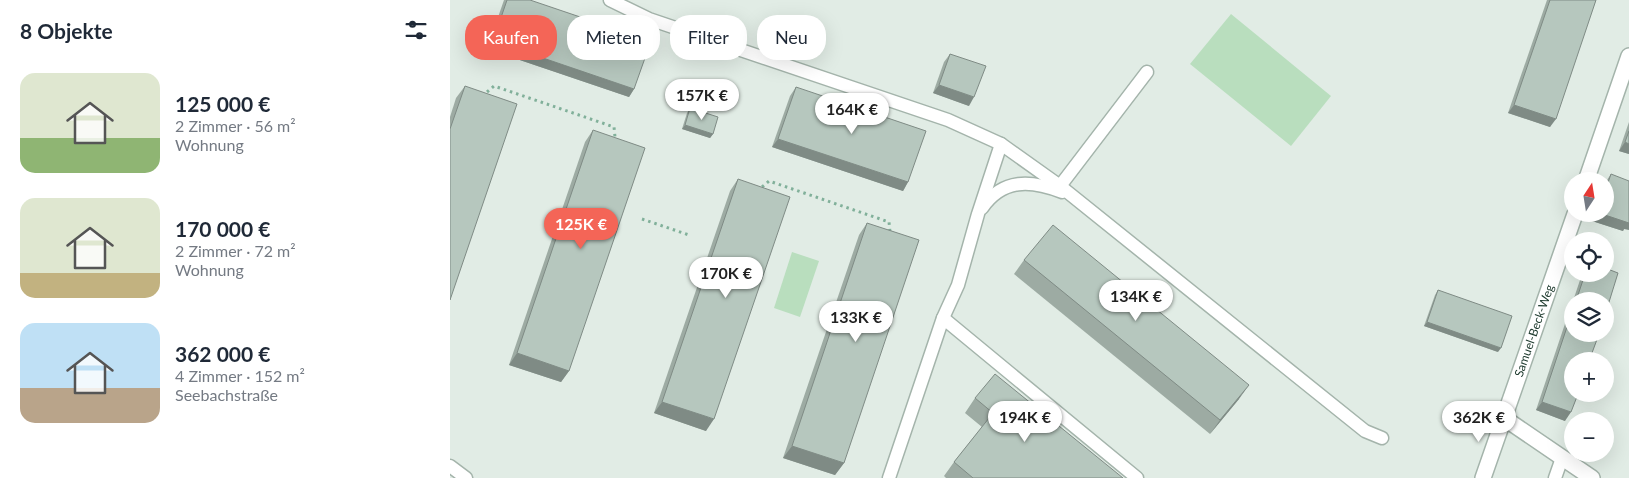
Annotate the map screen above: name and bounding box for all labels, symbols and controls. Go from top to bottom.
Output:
chip: Kaufen [465,15,557,60]
chip: Mieten [567,15,660,60]
chip: Filter [670,15,747,60]
chip: Neu [757,15,826,60]
icon: filters [402,16,430,44]
text: 8 Objekte [20,18,113,43]
pin: 157K € [661,78,743,121]
text: 157K € [676,85,728,104]
text: 125 000 € [175,91,270,116]
pin: 164K € [811,92,893,135]
icon: home [60,93,120,153]
text: 164K € [826,99,878,118]
text: 2 Zimmer · 56 m² [175,116,296,135]
text: Wohnung [175,135,244,154]
north arrow [1564,172,1614,222]
map controls [1564,172,1614,462]
pin: 125K € [540,208,622,250]
text: 125K € [555,214,607,233]
text: 170 000 € [175,216,270,241]
icon: home [60,218,120,278]
button: locate [1564,232,1614,282]
text: 2 Zimmer · 72 m² [175,241,296,260]
pin: 170K € [685,256,767,299]
text: Wohnung [175,260,244,279]
text: 170K € [700,263,752,282]
pin: 134K € [1095,280,1177,322]
street label: Samuel-Beck-Weg [1511,282,1557,379]
text: 134K € [1110,286,1162,305]
button: layers [1564,292,1614,342]
pin: 133K € [815,300,897,343]
text: 133K € [830,307,882,326]
text: 362 000 € [175,341,270,366]
icon: home [60,343,120,403]
button: + [1564,352,1614,402]
text: 4 Zimmer · 152 m² [175,366,305,385]
text: Seebachstraße [175,385,278,404]
pin: 194K € [984,400,1066,443]
pin: 362K € [1438,400,1520,443]
text: 194K € [999,407,1051,426]
text: 362K € [1453,407,1505,426]
button: − [1564,412,1614,462]

